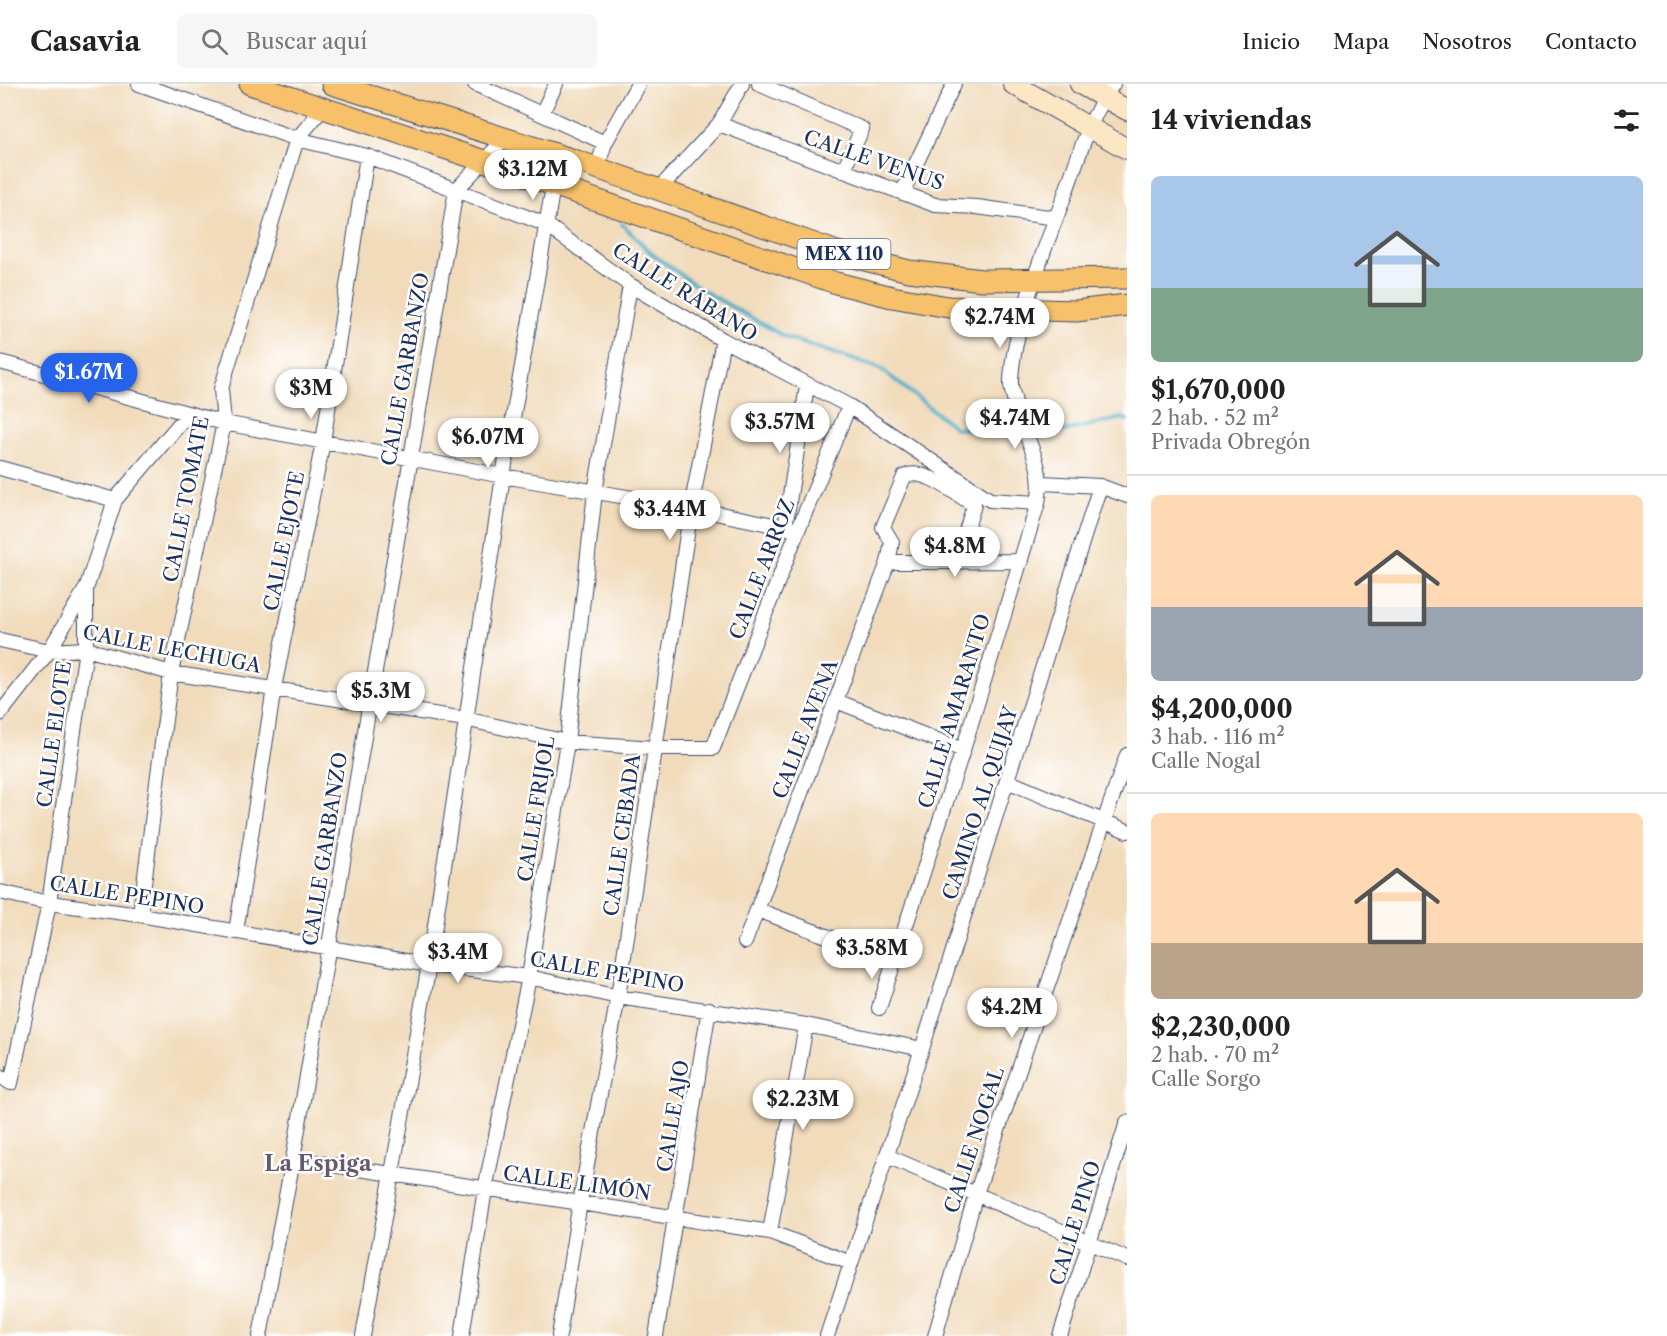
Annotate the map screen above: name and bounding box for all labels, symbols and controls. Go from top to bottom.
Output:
search box [177,14,597,68]
text: Casavia [30,24,141,58]
icon: search [198,25,231,58]
text: Buscar aquí [246,28,367,55]
text: Inicio [1242,29,1300,54]
text: Mapa [1333,29,1389,54]
text: Nosotros [1422,29,1512,54]
text: Contacto [1545,29,1637,54]
text: 14 viviendas [1151,104,1312,136]
icon: filters [1610,104,1643,137]
street label: CALLE VENUS [801,125,947,195]
pin: $3.12M [484,150,582,201]
text: $3.12M [498,157,568,181]
icon: home [1343,215,1451,323]
street label: CALLE RÁBANO [608,237,762,346]
road number: MEX 110 [798,239,890,269]
street label: CALLE GARBANZO [376,270,434,468]
pin: $2.74M [951,298,1049,349]
text: $2.74M [964,305,1036,329]
pin: $1.67M [40,353,138,404]
text: $1.67M [54,360,124,384]
pin: $3M [282,369,340,420]
text: $1,670,000 [1151,374,1286,406]
text: $3M [289,376,333,400]
pin: $4.74M [966,399,1064,450]
pin: $3.57M [731,403,829,454]
text: $4.74M [979,406,1051,430]
text: 2 hab. · 52 m² [1151,406,1279,430]
text: $3.57M [745,410,815,434]
street label: CALLE TOMATE [158,414,214,584]
pin: $6.07M [439,418,537,469]
text: $6.07M [452,425,524,449]
text: Privada Obregón [1151,430,1310,454]
street label: CALLE EJOTE [259,469,309,613]
pin: $3.44M [621,490,719,541]
street label: CALLE ARROZ [724,495,800,643]
text: $3.44M [634,497,706,521]
pin: $4.8M [913,527,997,578]
text: $4.8M [924,534,986,558]
icon: home [1343,534,1451,642]
street label: CALLE AMARANTO [913,611,995,811]
street label: CALLE LECHUGA [81,620,264,678]
street label: CALLE AVENA [767,655,843,802]
street label: CALLE ELOTE [32,659,76,809]
pin: $5.3M [339,672,423,723]
text: $5.3M [351,679,411,703]
text: $4,200,000 [1151,693,1293,725]
street label: CAMINO AL QUIJAY [937,702,1023,903]
text: 3 hab. · 116 m² [1151,725,1285,749]
street label: CALLE FRIJOL [513,734,559,884]
text: Calle Nogal [1151,749,1261,773]
street label: CALLE GARBANZO [298,750,352,948]
street label: CALLE CEBADA [599,751,645,918]
icon: home [1343,852,1451,960]
street label: CALLE PEPINO [48,871,206,919]
pin: $3.58M [823,929,921,980]
pin: $3.4M [416,933,500,984]
text: $3.58M [836,936,908,960]
text: $3.4M [427,940,489,964]
street label: CALLE PEPINO [528,947,686,997]
pin: $4.2M [970,988,1054,1039]
text: $4.2M [981,995,1043,1019]
text: $2,230,000 [1151,1011,1291,1043]
text: 2 hab. · 70 m² [1151,1043,1279,1067]
street label: CALLE AJO [652,1058,694,1174]
street label: CALLE NOGAL [939,1064,1009,1216]
text: Calle Sorgo [1151,1067,1261,1091]
pin: $2.23M [754,1080,852,1131]
text: $2.23M [767,1087,839,1111]
district label: La Espiga [264,1150,372,1177]
street label: CALLE PINO [1045,1158,1105,1288]
street label: CALLE LIMÓN [502,1160,653,1205]

